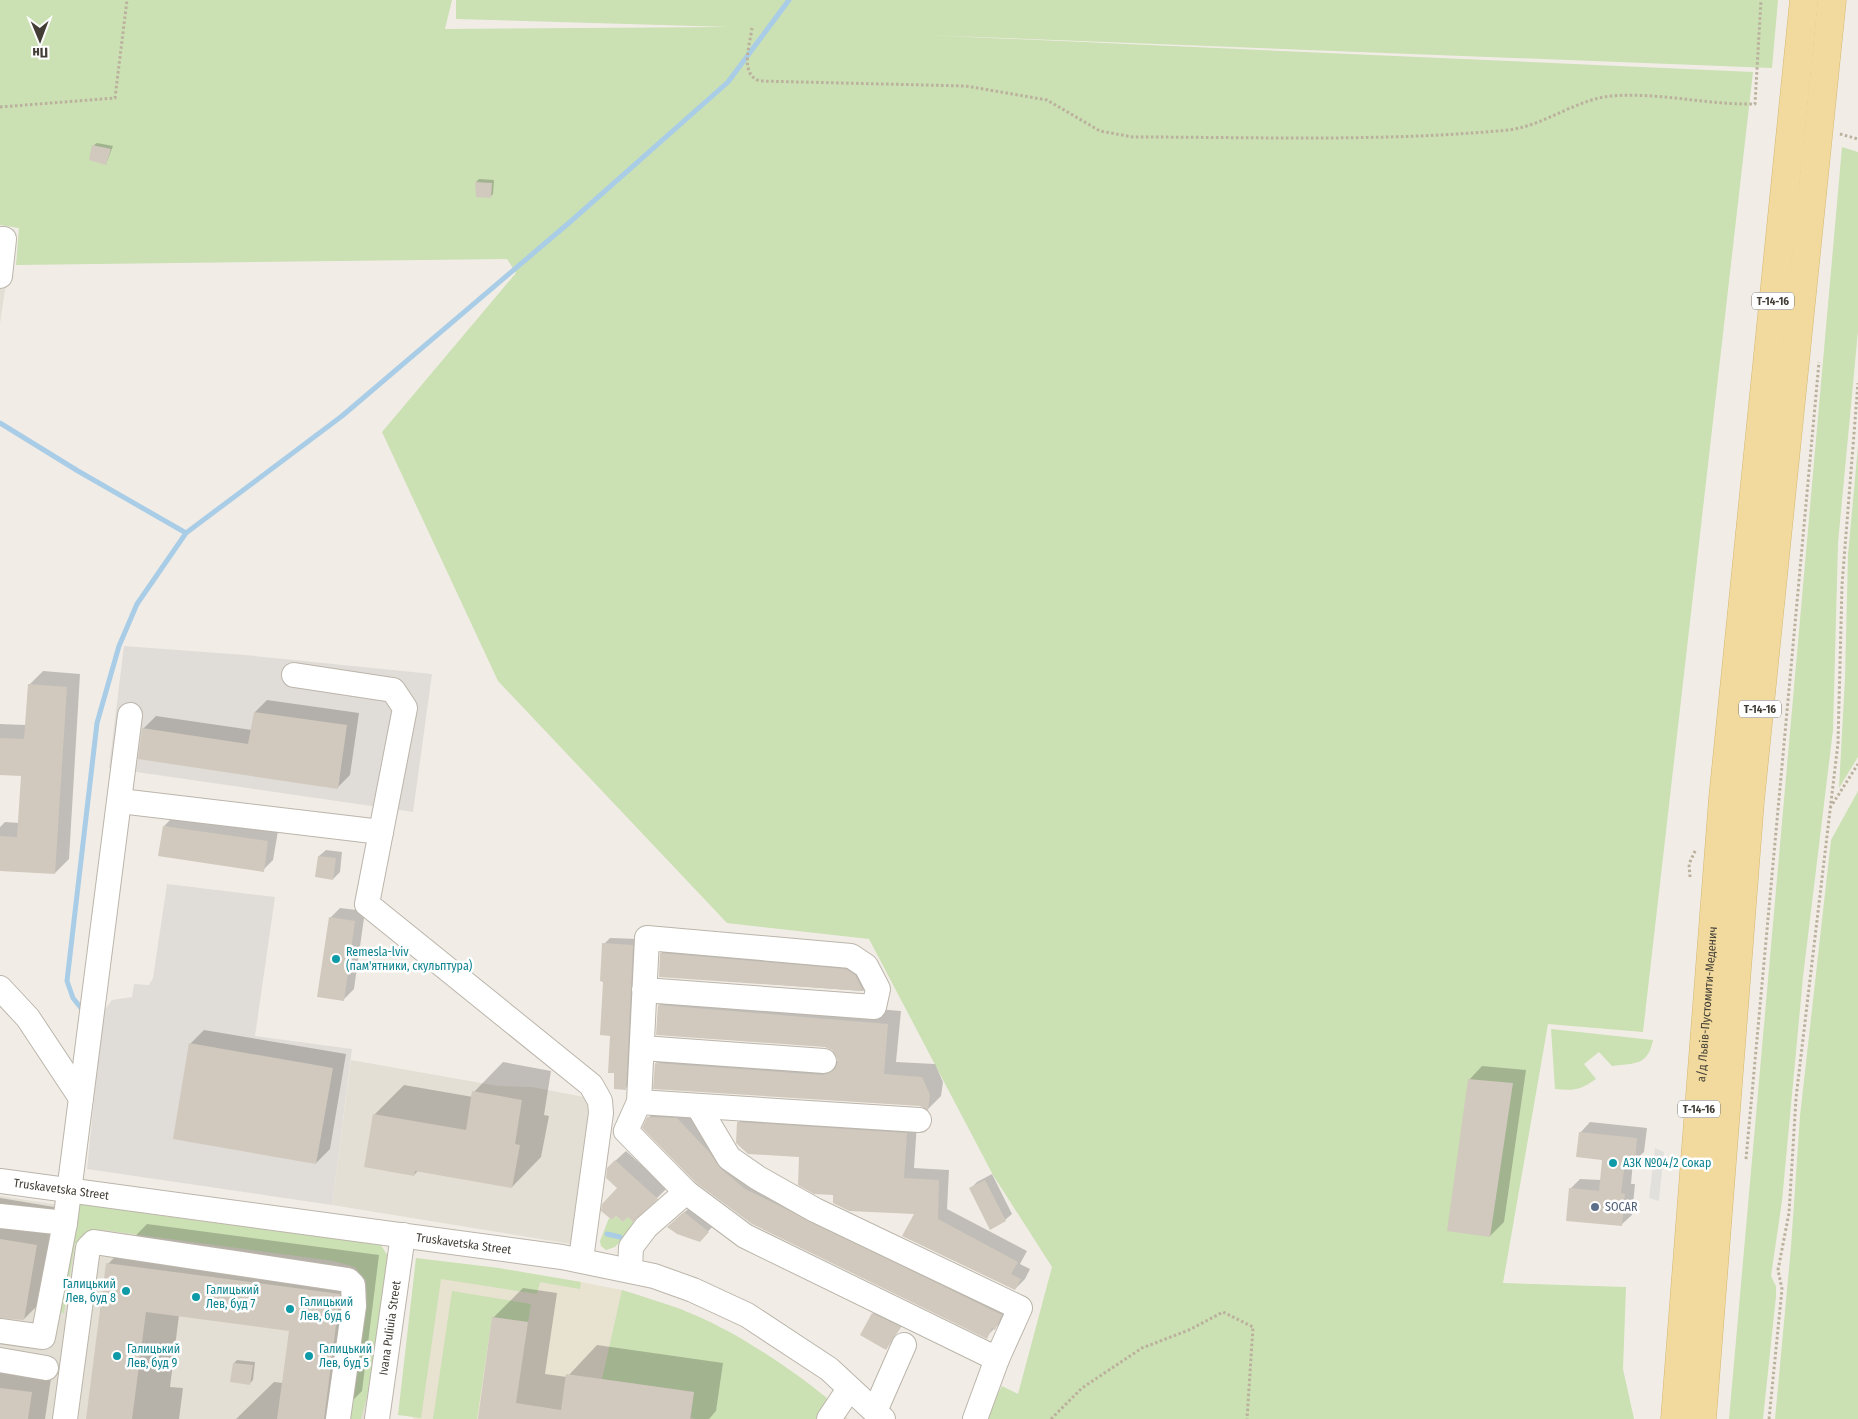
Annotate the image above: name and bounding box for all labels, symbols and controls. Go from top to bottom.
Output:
north arrow [15,15,65,65]
text: Пн [32,44,48,61]
road number: Т-14-16 [1752,292,1794,310]
road number: Т-14-16 [1739,701,1781,718]
street label: а/д Львів-Пустомити-Меденич [1694,926,1720,1082]
place label: Remesla-lviv (пам'ятники, скульптура) [346,945,473,973]
marker: Remesla-lviv (пам'ятники, скульптура) [330,953,342,965]
road number: Т-14-16 [1678,1100,1720,1118]
place label: АЗК №04/2 Сокар [1623,1156,1711,1170]
marker: АЗК №04/2 Сокар [1607,1157,1619,1169]
street label: Truskavetska Street [13,1176,110,1203]
place label: SOCAR [1605,1200,1638,1214]
marker: SOCAR [1589,1201,1601,1213]
street label: Truskavetska Street [415,1230,512,1257]
place label: Галицький Лев, буд 8 [63,1277,116,1305]
street label: Ivana Puliuia Street [376,1280,403,1376]
place label: Галицький Лев, буд 7 [206,1283,259,1311]
marker: Галицький Лев, буд 8 [120,1285,132,1297]
marker: Галицький Лев, буд 7 [190,1291,202,1303]
place label: Галицький Лев, буд 6 [300,1295,353,1323]
marker: Галицький Лев, буд 6 [284,1303,296,1315]
place label: Галицький Лев, буд 9 [127,1342,180,1370]
place label: Галицький Лев, буд 5 [319,1342,372,1370]
marker: Галицький Лев, буд 9 [111,1350,123,1362]
marker: Галицький Лев, буд 5 [303,1350,315,1362]

